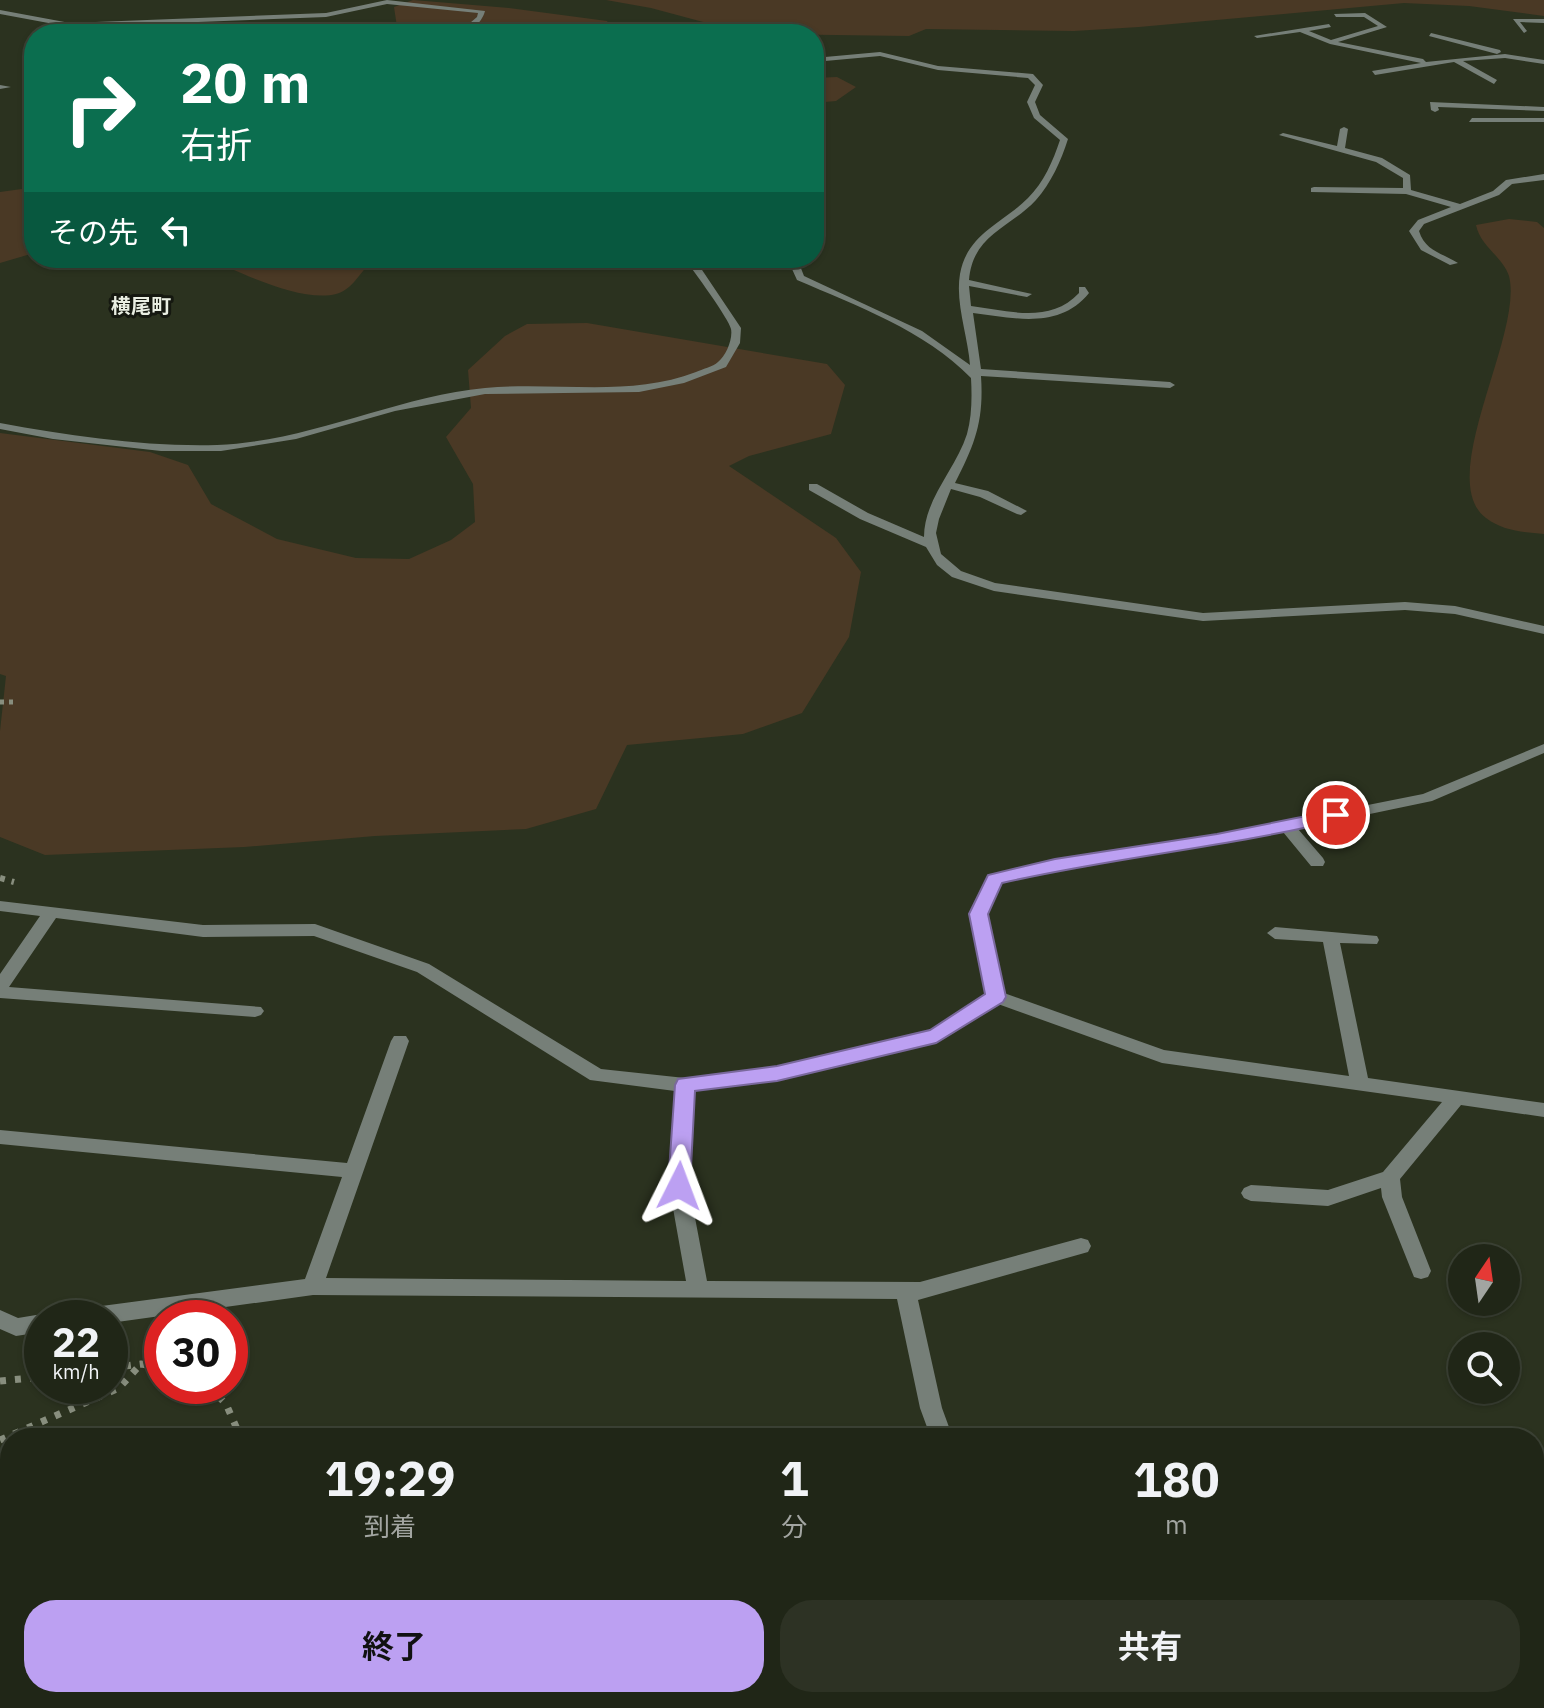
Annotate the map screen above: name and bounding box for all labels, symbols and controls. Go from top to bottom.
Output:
text: 20 m [180,46,310,118]
icon: right [48,56,152,160]
text: 右折 [180,121,252,168]
icon: left [154,208,198,252]
text: その先 [48,212,138,251]
district label: 横尾町 [111,292,171,319]
pin [1302,781,1370,849]
icon: arrive [1314,793,1358,837]
position arrow [637,1144,721,1228]
north arrow [1448,1244,1520,1316]
map controls [1448,1244,1520,1404]
speed limit sign: 30 [144,1300,248,1404]
text: 22 [52,1316,100,1368]
button: search [1448,1332,1520,1404]
text: km/h [52,1358,100,1385]
text: 19:29 [324,1447,455,1509]
text: 1 [780,1447,809,1509]
text: 180 [1133,1448,1220,1510]
text: m [1165,1507,1188,1541]
text: 到着 [364,1509,416,1543]
text: 分 [781,1509,807,1543]
button: 終了 [24,1600,764,1692]
button: 共有 [780,1600,1520,1692]

